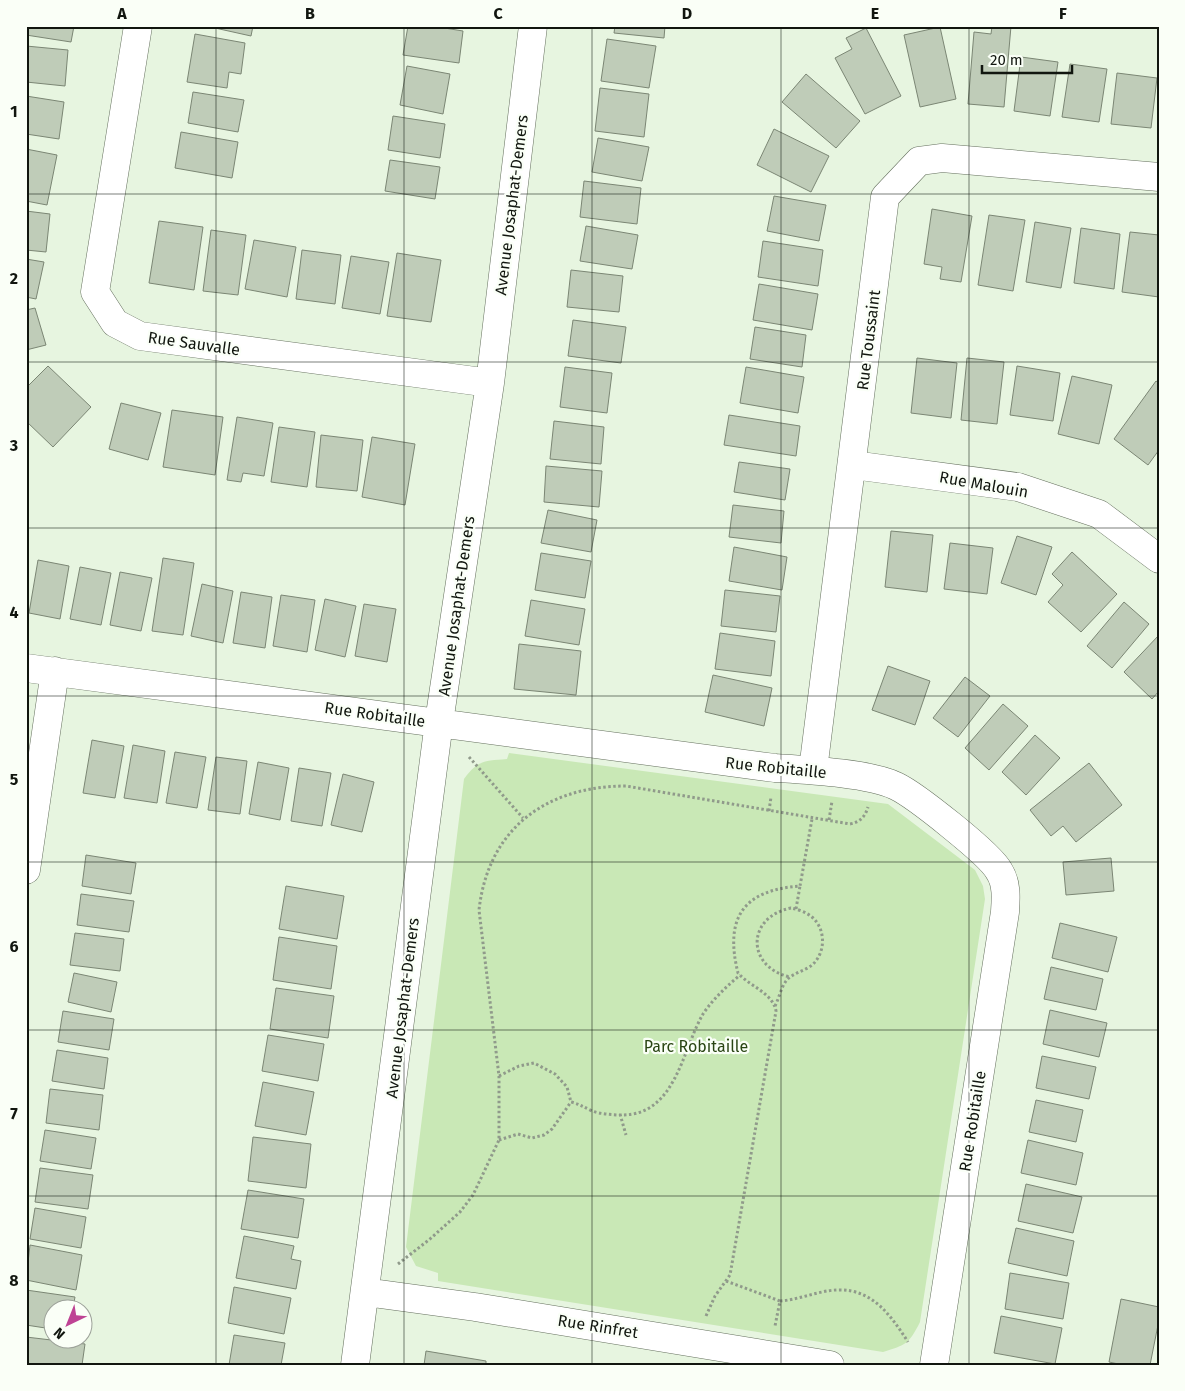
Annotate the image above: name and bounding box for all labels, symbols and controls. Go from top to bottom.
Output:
text: A [116,4,127,23]
text: B [305,4,315,23]
text: C [493,4,503,23]
text: D [682,4,692,23]
text: E [871,4,879,23]
text: F [1059,4,1067,23]
scale bar [982,42,1072,74]
text: 20 m [990,51,1023,69]
text: 1 [10,102,18,121]
street label: Avenue Josaphat-Demers [491,114,532,296]
text: 2 [10,269,18,288]
street label: Rue Toussaint [853,289,884,391]
street label: Rue Sauvalle [147,328,241,359]
text: 3 [9,436,18,455]
street label: Rue Malouin [938,467,1030,502]
street label: Avenue Josaphat-Demers [434,515,479,697]
text: 4 [9,603,19,622]
street label: Rue Robitaille [323,698,427,731]
street label: Rue Robitaille [724,753,827,782]
text: 5 [10,770,19,789]
street label: Avenue Josaphat-Demers [382,917,423,1099]
text: 6 [9,937,19,956]
park label: Parc Robitaille [644,1037,748,1056]
street label: Rue Robitaille [955,1069,990,1173]
text: 7 [10,1104,18,1123]
text: 8 [9,1271,19,1290]
north arrow [42,1298,92,1348]
street label: Rue Rinfret [556,1311,640,1342]
text: N [50,1324,69,1343]

